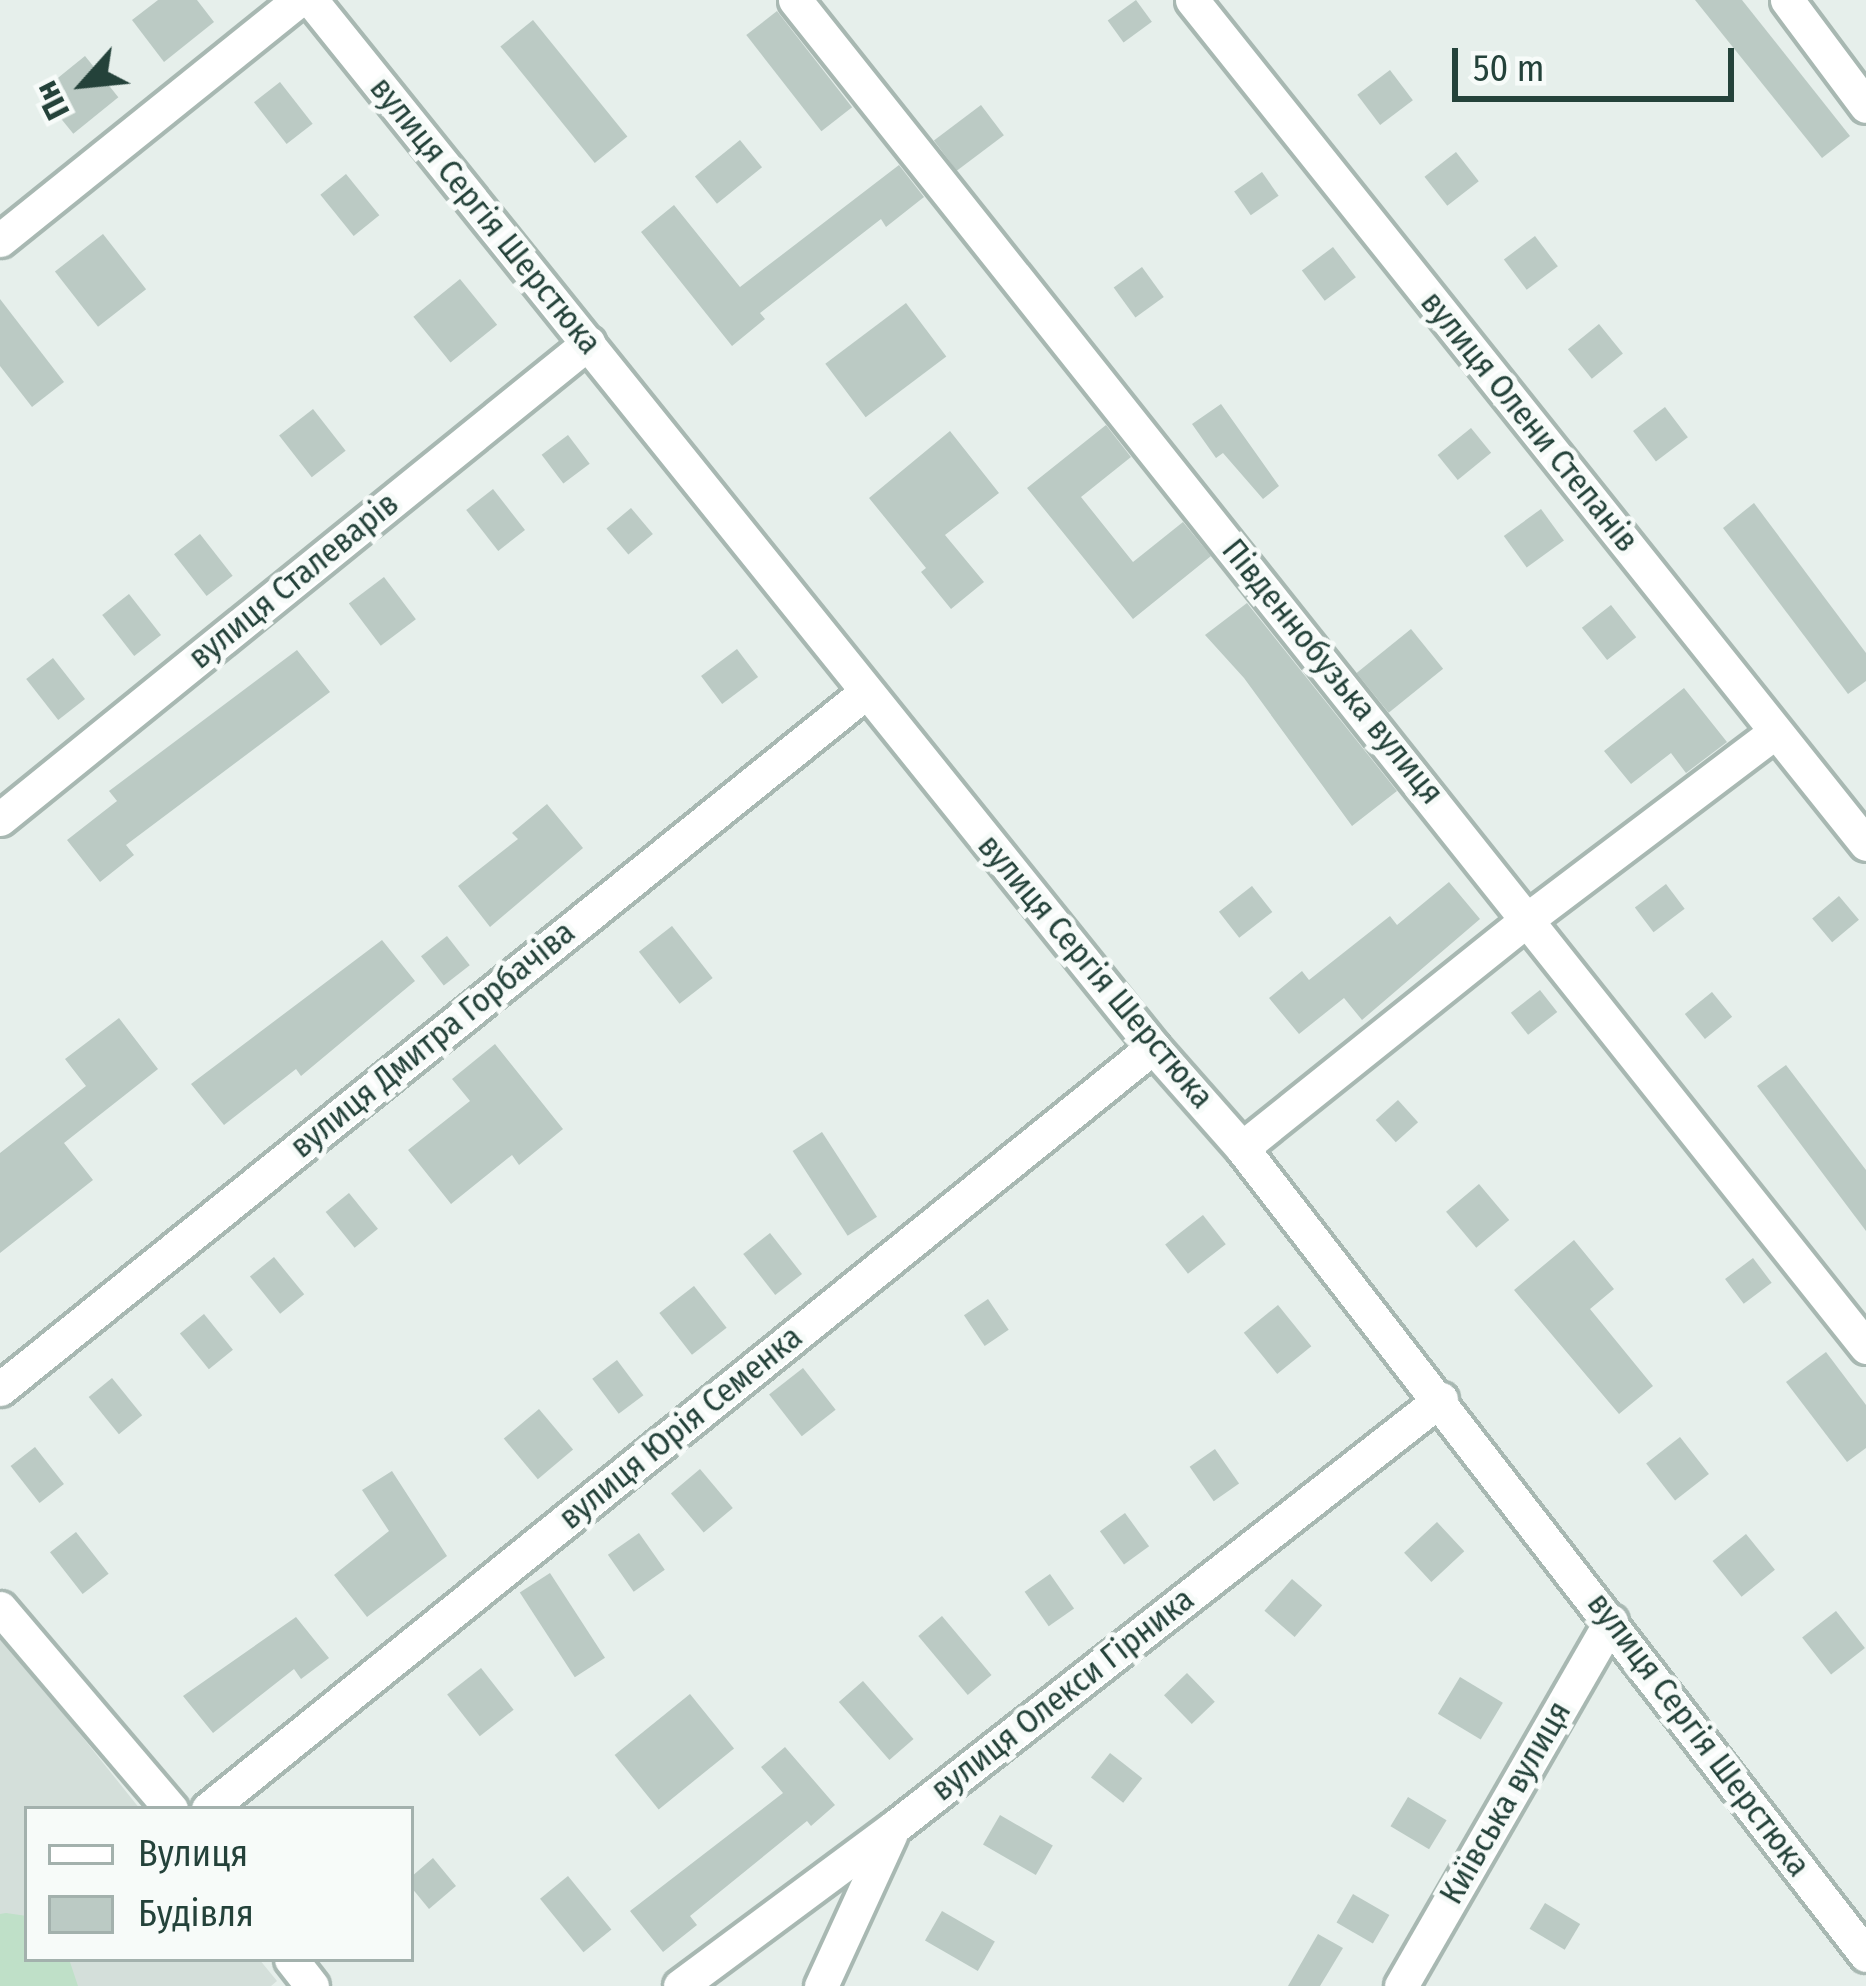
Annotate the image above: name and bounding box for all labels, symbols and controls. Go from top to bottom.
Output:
north arrow [24,24,144,144]
scale bar [1458,24,1740,98]
text: 50 m [1473,47,1544,91]
street label: вулиця Сергія Шерстюка [361,69,609,363]
text: Пн [26,75,78,126]
street label: вулиця Олени Степанів [1412,284,1646,560]
street label: вулиця Сталеварів [181,484,407,678]
street label: Південнобузька вулиця [1213,532,1451,812]
street label: вулиця Сергія Шерстюка [969,827,1221,1117]
street label: вулиця Дмитра Горбачіва [283,913,583,1167]
street label: вулиця Юрія Семенка [552,1318,810,1538]
street label: вулиця Олекси Гірника [924,1580,1202,1810]
street label: вулиця Сергія Шерстюка [1578,1585,1818,1885]
street label: Київська вулиця [1432,1695,1580,1911]
legend [24,1806,414,1962]
text: Вулиця [138,1832,248,1876]
text: Будівля [138,1892,254,1936]

